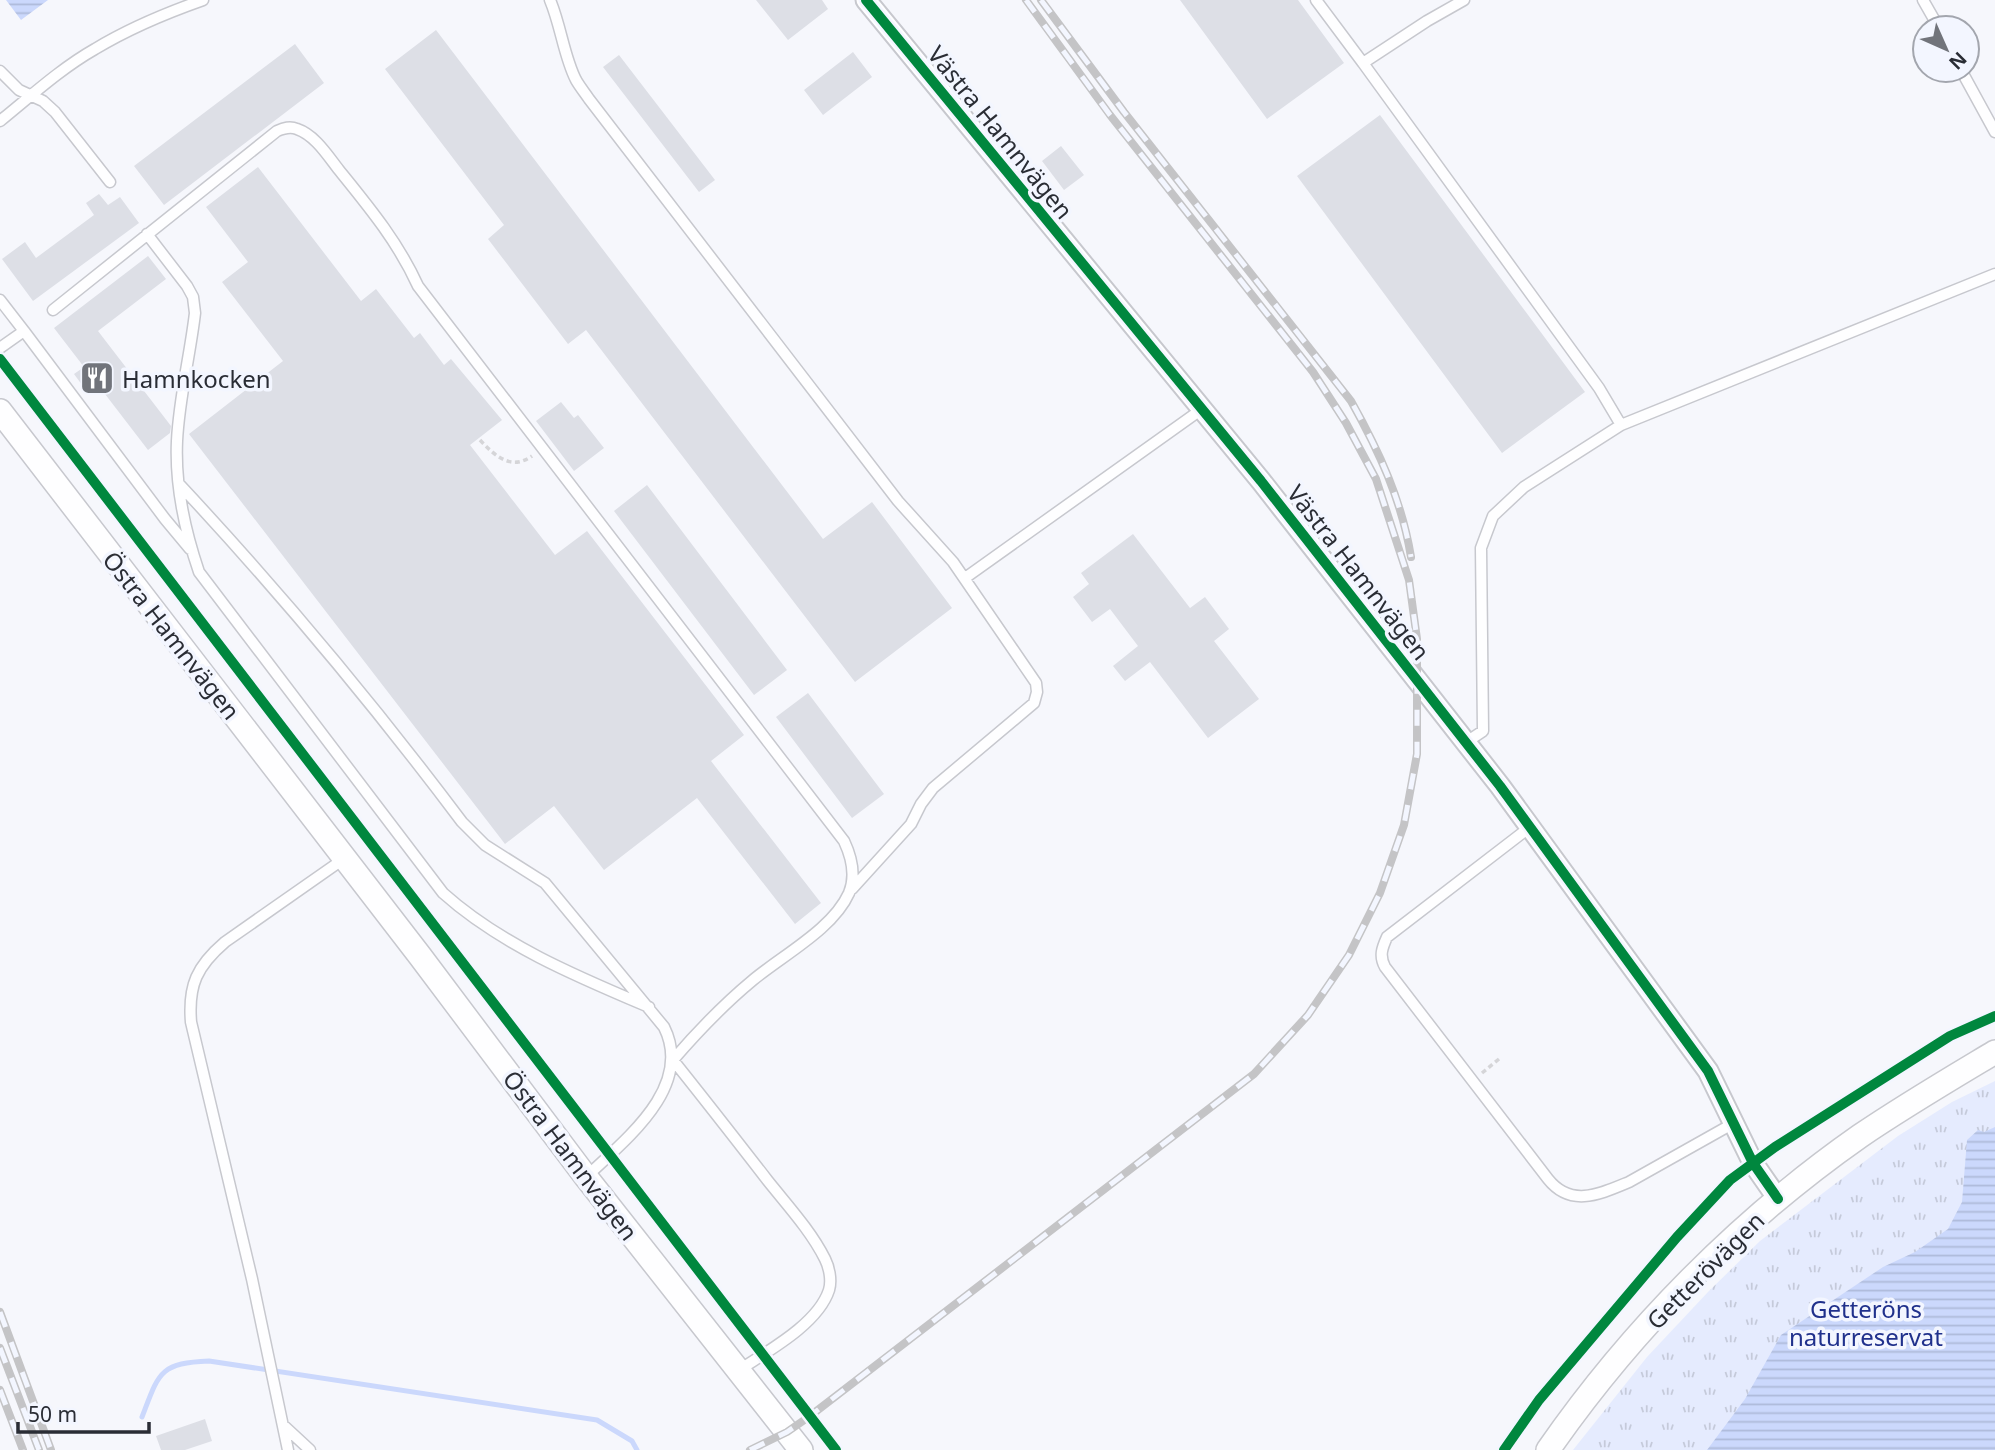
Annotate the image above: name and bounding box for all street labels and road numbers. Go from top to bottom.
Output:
street label: Västra Hamnvägen [921,38,1081,226]
street label: Västra Hamnvägen [1280,478,1438,666]
street label: Östra Hamnvägen [96,544,248,726]
street label: Östra Hamnvägen [496,1063,646,1247]
street label: Getterövägen [1639,1204,1771,1336]

